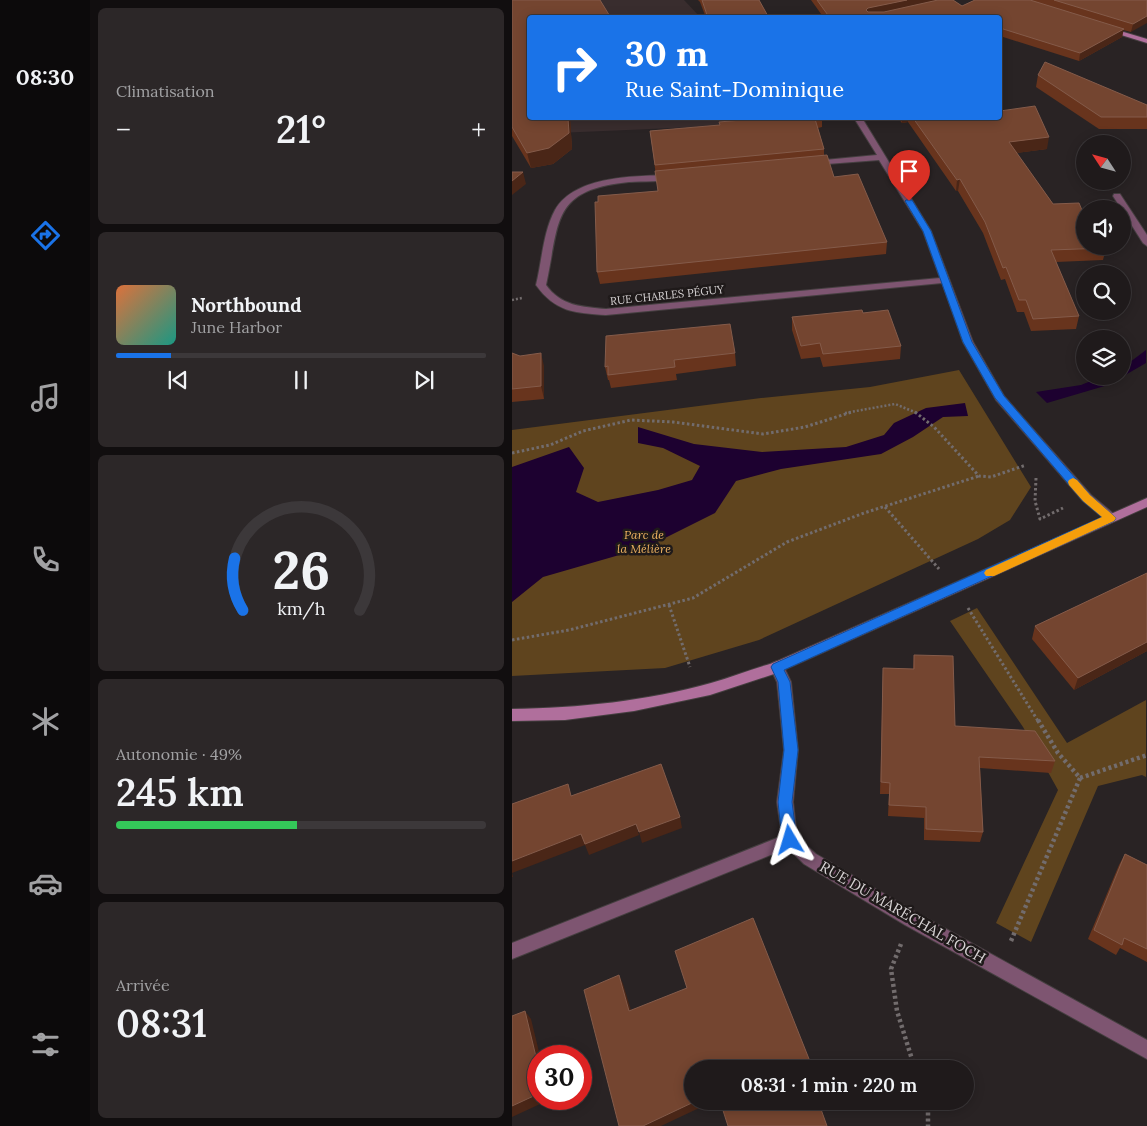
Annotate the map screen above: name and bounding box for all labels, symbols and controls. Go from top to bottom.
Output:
text: 30 m [625,31,708,76]
icon: right [542,35,607,100]
text: 08:30 [16,63,74,91]
text: Rue Saint-Dominique [625,75,844,103]
text: Climatisation [116,81,214,101]
text: 21° [276,105,326,153]
text: − [116,112,131,148]
text: + [471,112,486,148]
north arrow [1076,135,1131,190]
map controls [1076,135,1131,385]
pin [888,150,930,201]
icon: arrive [895,157,923,185]
button: sound [1076,200,1131,255]
icon: directions [28,218,63,253]
button: search [1076,265,1131,320]
street label: RUE CHARLES PÉGUY [609,282,726,308]
text: Northbound [191,293,302,317]
text: June Harbor [191,317,282,337]
button: layers [1076,330,1131,385]
icon: previous [164,366,192,394]
icon: pause [287,366,315,394]
icon: next [410,366,438,394]
icon: music [28,380,63,415]
park label: Parc de la Mélière [617,527,671,556]
text: 26 [272,537,330,603]
icon: phone [28,542,63,577]
text: km/h [277,597,325,620]
icon: climate [28,704,63,739]
text: Autonomie · 49% [116,744,242,764]
text: 245 km [116,768,244,816]
position arrow [763,813,815,865]
street label: RUE DU MARÉCHAL FOCH [817,857,989,967]
icon: car [28,866,63,901]
text: Arrivée [116,975,170,995]
text: 08:31 [116,999,207,1047]
icon: filters [28,1027,63,1062]
speed limit sign: 30 [527,1045,592,1110]
text: 08:31 · 1 min · 220 m [741,1073,917,1097]

